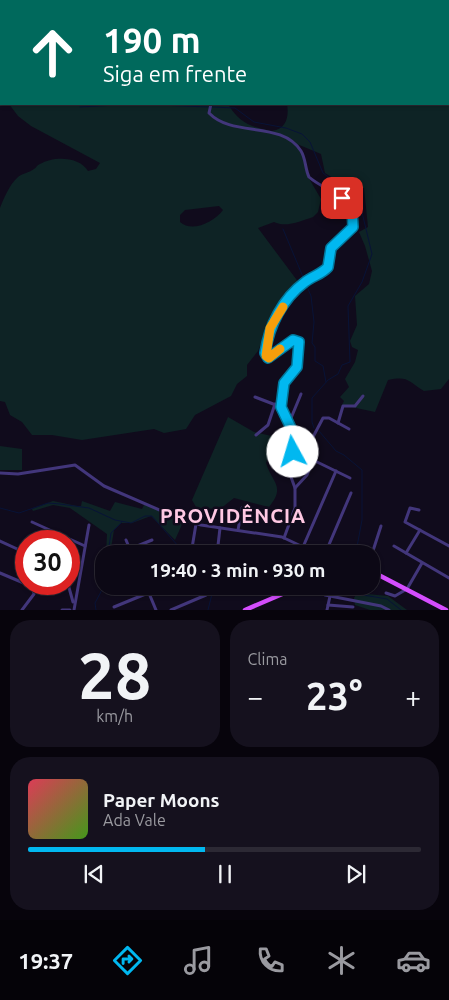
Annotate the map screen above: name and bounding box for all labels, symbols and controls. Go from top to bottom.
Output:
icon: ahead [20,20,85,85]
text: 190 m [103,20,201,60]
text: Siga em frente [103,61,247,86]
pin [321,177,363,219]
icon: arrive [328,184,356,212]
position arrow [266,425,318,477]
district label: PROVIDÊNCIA [160,504,306,527]
speed limit sign: 30 [15,530,80,595]
text: 19:40 · 3 min · 930 m [150,559,325,581]
text: 28 [78,638,151,711]
text: Clima [248,650,287,668]
text: 23° [306,675,362,717]
text: − [248,681,263,712]
text: + [405,681,421,712]
text: km/h [96,707,133,725]
text: Paper Moons [103,789,220,811]
text: Ada Vale [103,811,166,829]
icon: previous [80,860,108,888]
icon: pause [211,860,239,888]
icon: next [342,860,370,888]
icon: directions [110,943,145,978]
icon: music [181,943,216,978]
icon: phone [253,943,288,978]
icon: climate [324,943,359,978]
icon: car [396,943,431,978]
text: 19:37 [18,948,73,973]

